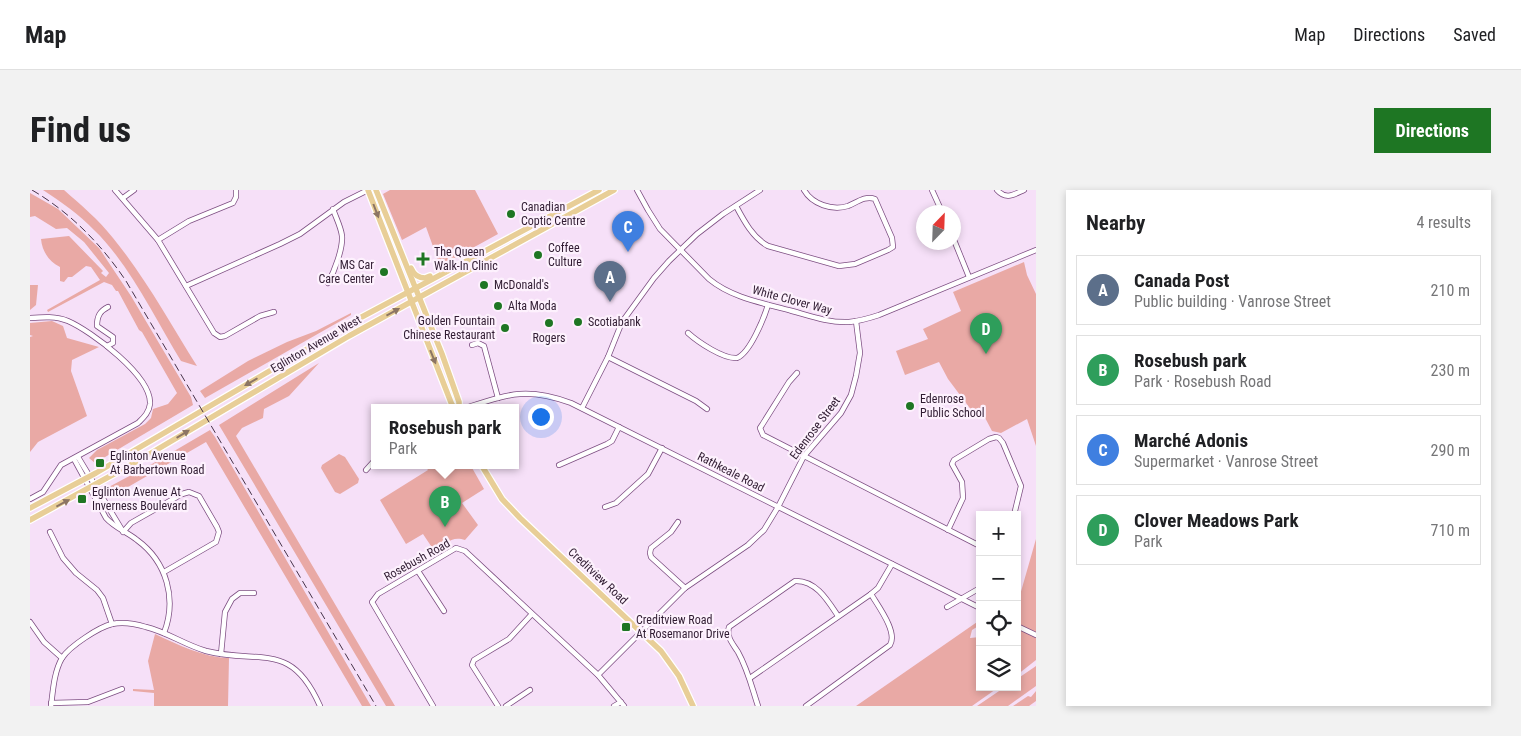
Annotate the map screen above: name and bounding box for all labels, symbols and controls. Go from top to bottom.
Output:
text: Map [25,21,66,49]
text: Map [1294,24,1325,45]
text: Directions [1353,24,1425,45]
text: Saved [1453,24,1496,45]
button: Directions [1374,108,1491,153]
text: Find us [30,110,131,151]
place label: Canadian Coptic Centre [521,200,586,228]
one-way arrow [372,204,380,219]
north arrow [916,205,961,250]
marker: Canadian Coptic Centre [505,208,517,220]
pin: C [612,211,644,252]
text: Nearby [1086,211,1145,235]
text: 4 results [1416,213,1471,232]
place label: Coffee Culture [548,241,582,269]
place label: The Queen Walk-In Clinic [434,245,498,273]
marker: Coffee Culture [532,249,544,261]
marker: The Queen Walk-In Clinic [416,252,430,266]
place label: MS Car Care Center [318,258,374,286]
pin: A [594,261,626,302]
marker: MS Car Care Center [378,266,390,278]
text: Canada Post [1134,269,1229,292]
place label: McDonald's [494,278,549,292]
marker: McDonald's [478,279,490,291]
text: A [1098,281,1108,300]
text: 210 m [1431,281,1470,300]
street label: White Clover Way [751,283,833,317]
text: Public building · Vanrose Street [1134,292,1331,311]
place label: Alta Moda [508,299,557,313]
marker: Alta Moda [492,300,504,312]
one-way arrow [385,308,400,316]
street label: Eglinton Avenue West [268,312,364,376]
pin: D [970,313,1002,354]
place label: Golden Fountain Chinese Restaurant [403,314,495,342]
place label: Scotiabank [588,315,641,329]
marker: Scotiabank [572,316,584,328]
marker: Rogers [543,317,555,329]
marker: Golden Fountain Chinese Restaurant [499,322,511,334]
place label: Rogers [532,331,566,345]
text: Rosebush park [1134,349,1247,372]
one-way arrow [429,350,437,365]
text: B [1099,361,1107,380]
text: 230 m [1431,361,1470,380]
text: Park · Rosebush Road [1134,372,1272,391]
one-way arrow [244,377,257,386]
place label: Edenrose Public School [920,392,985,420]
street label: Edenrose Street [787,394,843,462]
marker: Edenrose Public School [904,400,916,412]
popup [371,404,519,469]
your location [528,404,554,430]
text: Rosebush park [389,416,501,439]
text: Marché Adonis [1134,429,1248,452]
one-way arrow [176,430,189,439]
text: Park [389,439,417,458]
text: C [1098,441,1108,460]
text: 290 m [1431,441,1470,460]
place label: Eglinton Avenue At Barbertown Road [110,449,205,477]
street label: Rathkeale Road [695,449,767,495]
text: Supermarket · Vanrose Street [1134,452,1318,471]
marker: Eglinton Avenue At Barbertown Road [94,457,106,469]
place label: Eglinton Avenue At Inverness Boulevard [92,485,187,513]
pin: B [429,486,461,527]
marker: Eglinton Avenue At Inverness Boulevard [76,493,88,505]
one-way arrow [56,498,69,507]
text: Clover Meadows Park [1134,509,1298,532]
map controls [976,511,1021,691]
button: + [976,511,1021,556]
text: D [1098,521,1108,540]
text: 710 m [1431,521,1470,540]
text: Park [1134,532,1163,551]
street label: Rosebush Road [382,536,452,584]
street label: Creditview Road [565,545,631,607]
button: − [976,556,1021,601]
button: locate [976,601,1021,646]
place label: Creditview Road At Rosemanor Drive [636,613,730,641]
marker: Creditview Road At Rosemanor Drive [620,621,632,633]
button: layers [976,646,1021,691]

